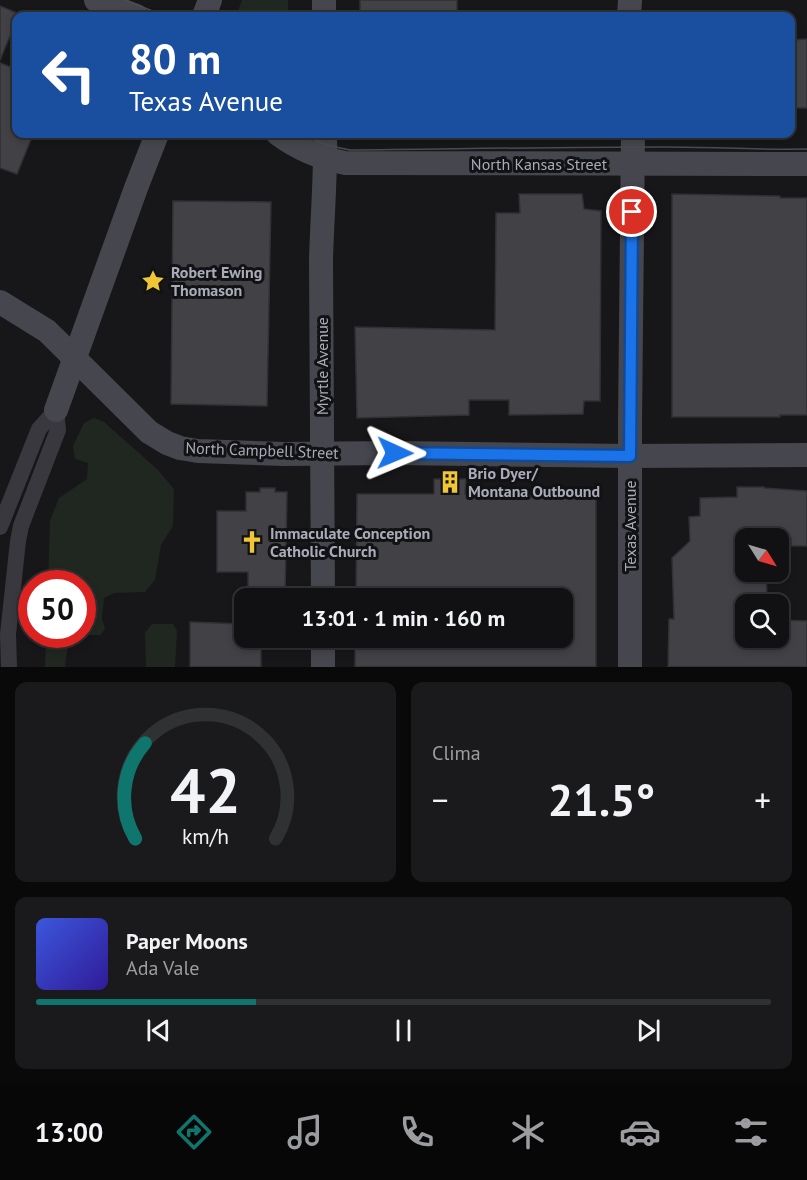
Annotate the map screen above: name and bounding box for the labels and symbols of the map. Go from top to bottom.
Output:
street label: North Kansas Street [471,154,608,174]
pin [606,186,657,237]
place label: Robert Ewing Thomason [171,262,262,300]
place icon: Robert Ewing Thomason [140,268,166,294]
street label: Myrtle Avenue [312,317,332,415]
position arrow [363,421,427,485]
street label: North Campbell Street [185,437,340,463]
place label: Brio Dyer/ Montana Outbound [468,463,600,501]
building icon: Brio Dyer/ Montana Outbound [437,469,463,495]
street label: Texas Avenue [620,480,640,572]
place label: Immaculate Conception Catholic Church [270,523,430,561]
north arrow [735,528,789,582]
church icon: Immaculate Conception Catholic Church [239,529,265,555]
speed limit sign: 50 [18,570,96,648]

